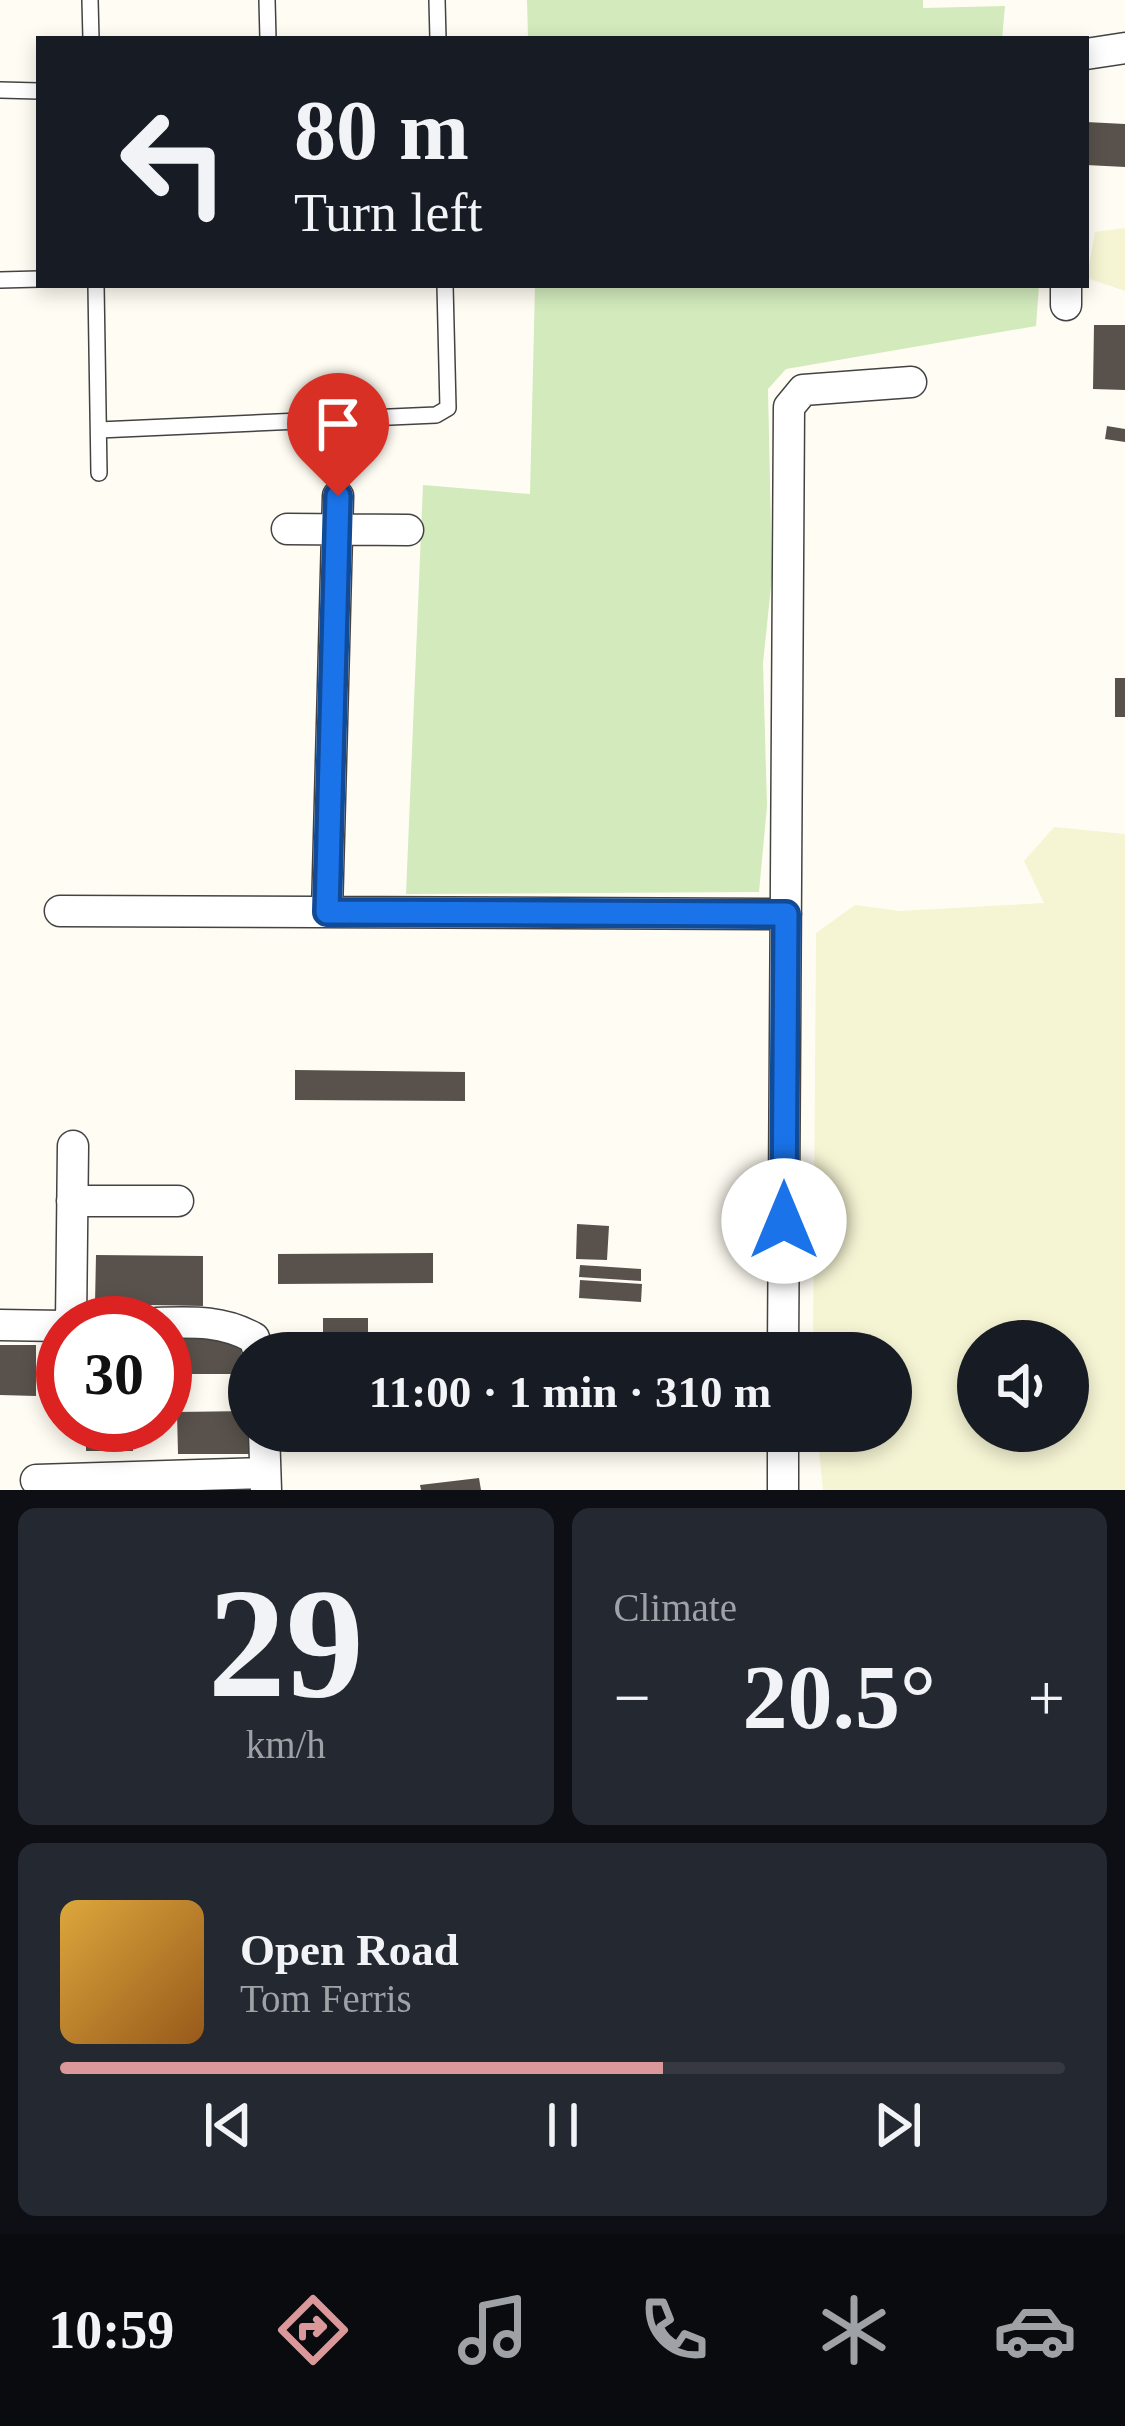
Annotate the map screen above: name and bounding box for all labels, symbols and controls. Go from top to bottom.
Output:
icon: left [96,84,252,240]
text: 80 m [294,84,469,177]
text: Turn left [294,183,483,243]
pin [287,373,389,496]
icon: arrive [305,391,371,457]
position arrow [721,1158,847,1284]
speed limit sign: 30 [36,1296,192,1452]
map controls [957,1320,1089,1452]
button: sound [957,1320,1089,1452]
text: 11:00 · 1 min · 310 m [369,1367,771,1417]
text: 29 [208,1557,364,1730]
text: Climate [614,1586,737,1629]
text: 20.5° [743,1648,936,1747]
text: − [614,1661,651,1734]
text: + [1028,1661,1065,1734]
text: km/h [246,1723,326,1766]
text: Open Road [240,1925,459,1975]
text: Tom Ferris [240,1977,412,2020]
icon: previous [195,2092,261,2158]
icon: pause [530,2092,596,2158]
icon: next [865,2092,931,2158]
icon: directions [271,2288,355,2372]
icon: music [451,2288,535,2372]
icon: phone [632,2288,716,2372]
icon: climate [812,2288,896,2372]
icon: car [993,2288,1077,2372]
text: 10:59 [48,2300,174,2360]

